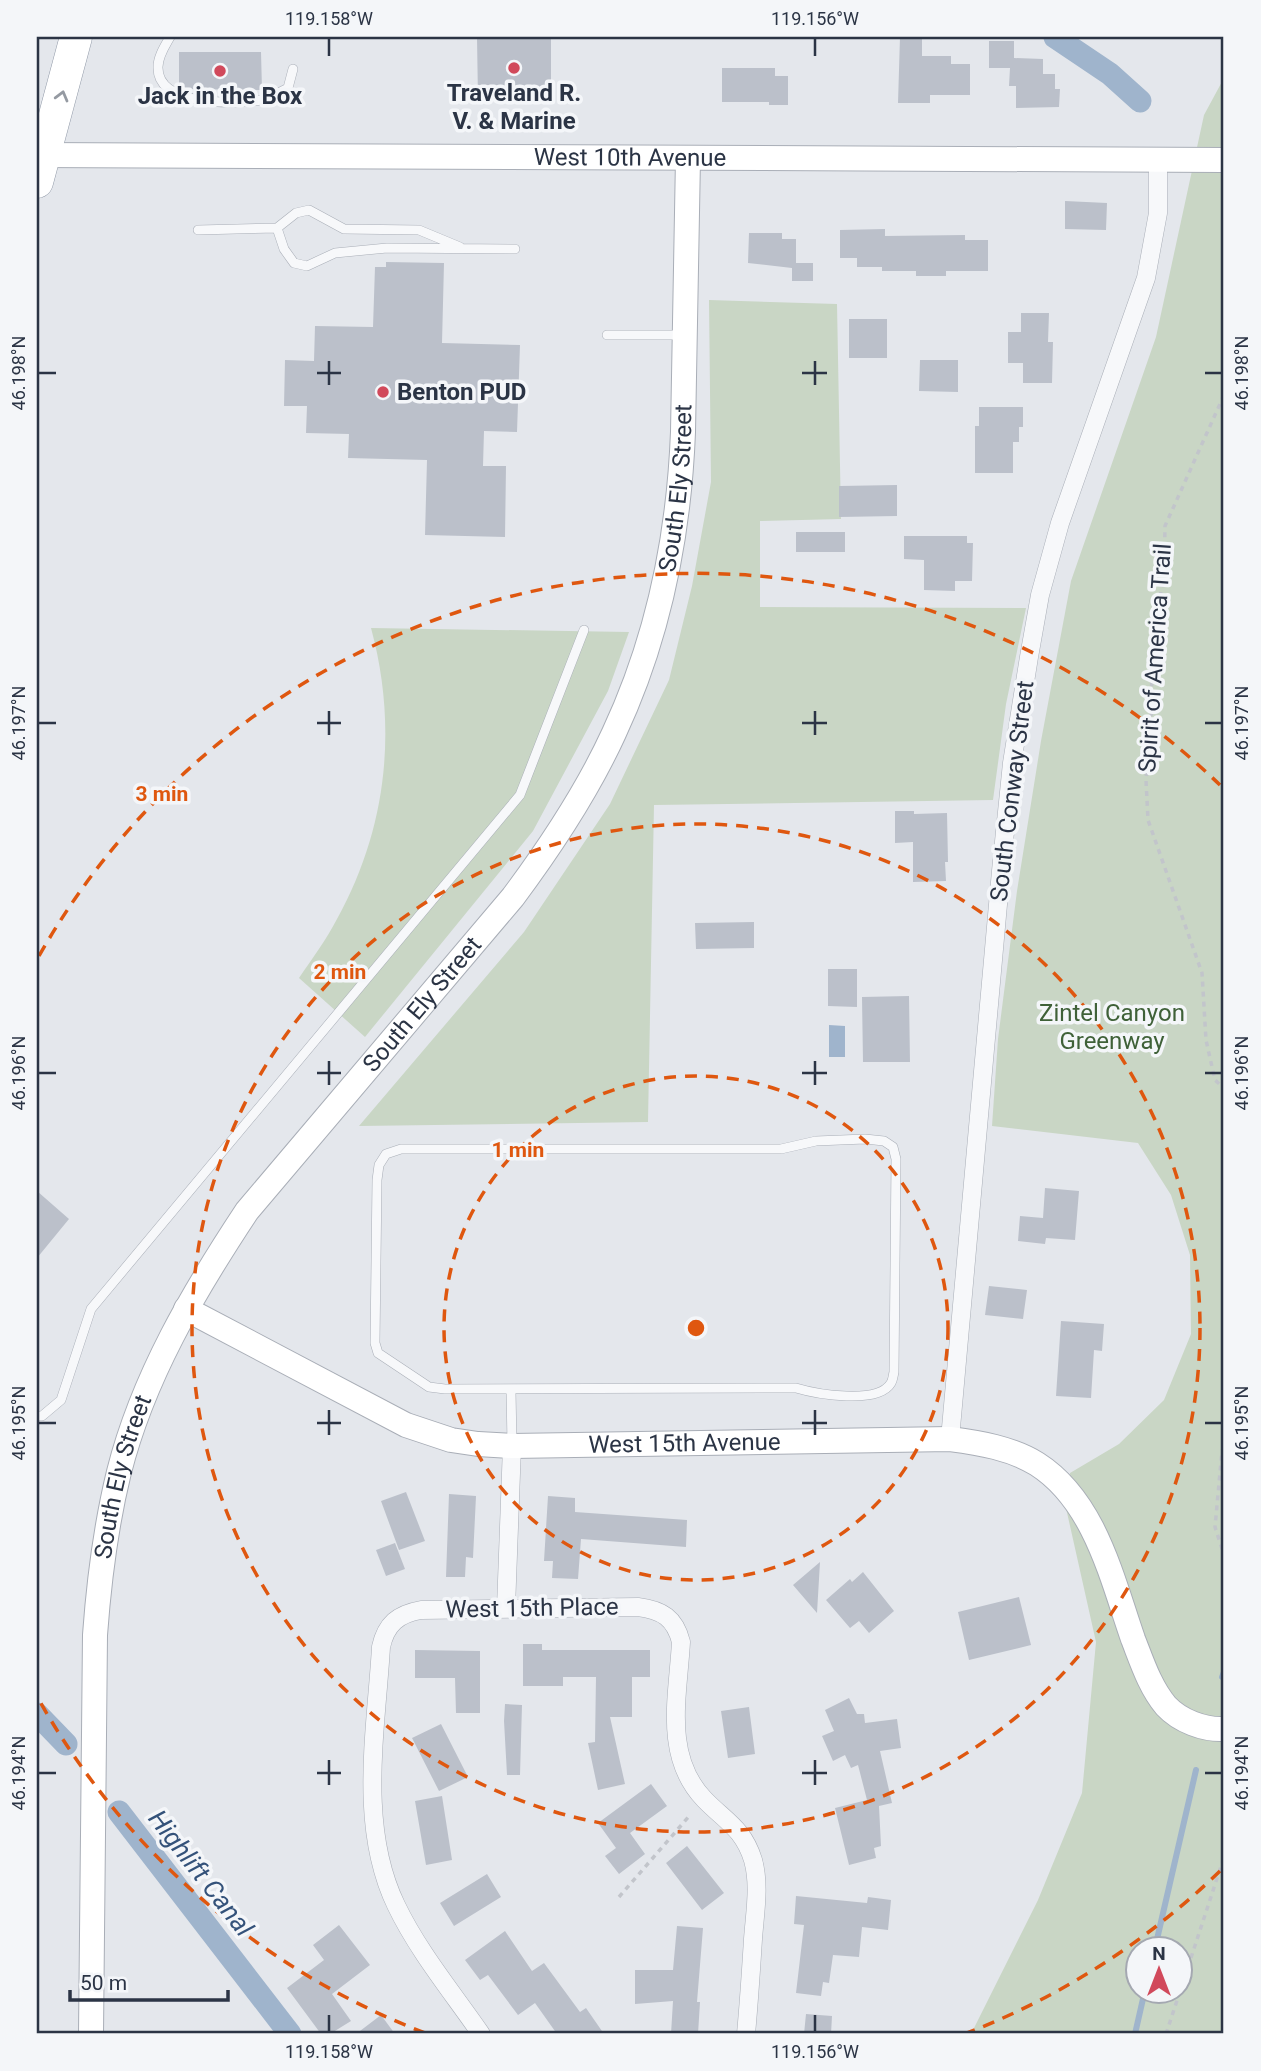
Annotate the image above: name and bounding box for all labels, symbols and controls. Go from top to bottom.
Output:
text: 119.158°W [285,8,373,29]
text: 119.156°W [771,8,859,29]
marker: Traveland R. V. & Marine [506,60,522,76]
marker: Jack in the Box [212,63,228,79]
place label: Traveland R. V. & Marine [447,79,581,135]
place label: Jack in the Box [138,82,303,110]
one-way arrow [54,90,68,102]
street label: West 10th Avenue [534,143,726,172]
text: 46.198°N [8,336,29,410]
text: 46.198°N [1231,336,1252,410]
place label: Benton PUD [397,378,526,406]
marker: Benton PUD [375,384,391,400]
street label: South Ely Street [653,404,698,574]
street label: Spirit of America Trail [1133,542,1177,774]
street label: South Conway Street [985,679,1039,903]
text: 46.197°N [8,686,29,760]
text: 46.197°N [1231,686,1252,760]
text: 3 min [136,782,188,806]
street label: South Ely Street [357,931,487,1078]
text: 2 min [314,960,366,984]
park label: Zintel Canyon Greenway [1039,999,1185,1055]
text: 46.196°N [8,1036,29,1110]
text: 46.196°N [1231,1036,1252,1110]
text: 1 min [492,1138,544,1162]
centre of rings [684,1316,708,1340]
text: 46.195°N [8,1386,29,1460]
text: 46.195°N [1231,1386,1252,1460]
street label: South Ely Street [89,1391,157,1561]
street label: West 15th Avenue [588,1428,781,1459]
street label: West 15th Place [445,1592,619,1624]
text: 46.194°N [8,1736,29,1810]
text: 46.194°N [1231,1736,1252,1810]
water label: Highlift Canal [142,1804,260,1943]
north arrow [1124,1934,1194,2004]
text: N [1152,1942,1166,1965]
scale bar [70,1959,228,2003]
text: 50 m [80,1971,127,1995]
text: 119.158°W [285,2041,373,2062]
text: 119.156°W [771,2041,859,2062]

